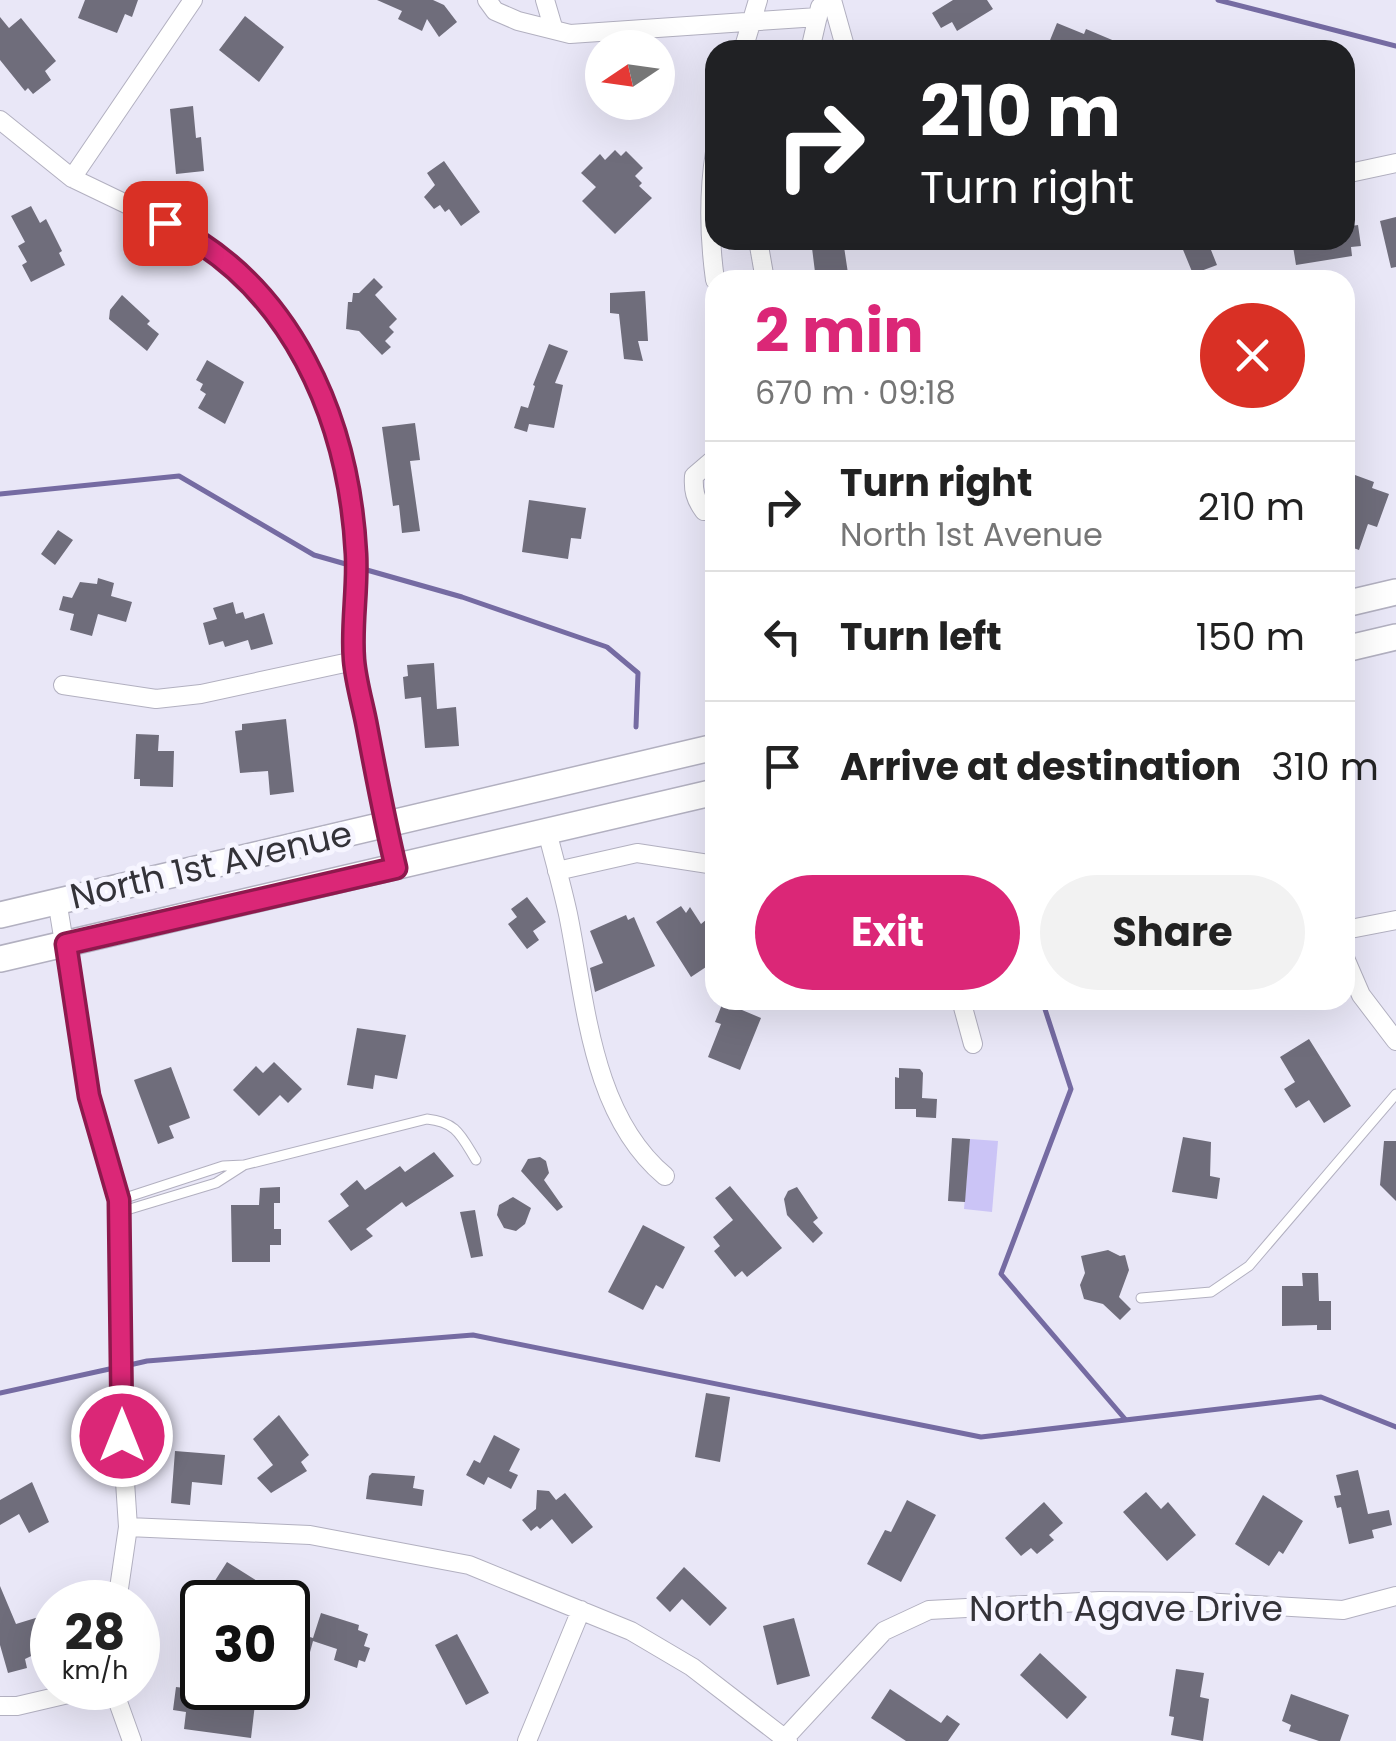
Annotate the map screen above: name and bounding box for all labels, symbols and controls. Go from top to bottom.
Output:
north arrow [585,30,675,120]
map controls [585,30,675,120]
text: 210 m [920,62,1121,161]
icon: right [755,80,885,210]
text: Turn right [920,156,1134,219]
pin [123,181,208,266]
icon: arrive [138,196,193,251]
text: 2 min [755,289,924,373]
button: close [1200,303,1305,408]
text: 670 m · 09:18 [755,370,956,415]
text: Turn right [840,456,1032,509]
icon: right [755,479,810,534]
text: 210 m [1198,480,1305,533]
text: North 1st Avenue [840,512,1103,557]
icon: left [755,609,810,664]
text: Turn left [840,610,1002,663]
text: 150 m [1196,610,1305,663]
icon: arrive [755,739,810,794]
text: Arrive at destination [840,740,1241,793]
text: 310 m [1271,740,1379,793]
street label: North 1st Avenue [65,808,356,921]
button: Exit [755,875,1020,990]
button: Share [1040,875,1305,990]
position arrow [70,1384,174,1488]
speed limit sign: 30 [180,1580,310,1710]
street label: North Agave Drive [969,1584,1283,1633]
text: 28 [65,1597,125,1668]
text: km/h [62,1653,128,1688]

